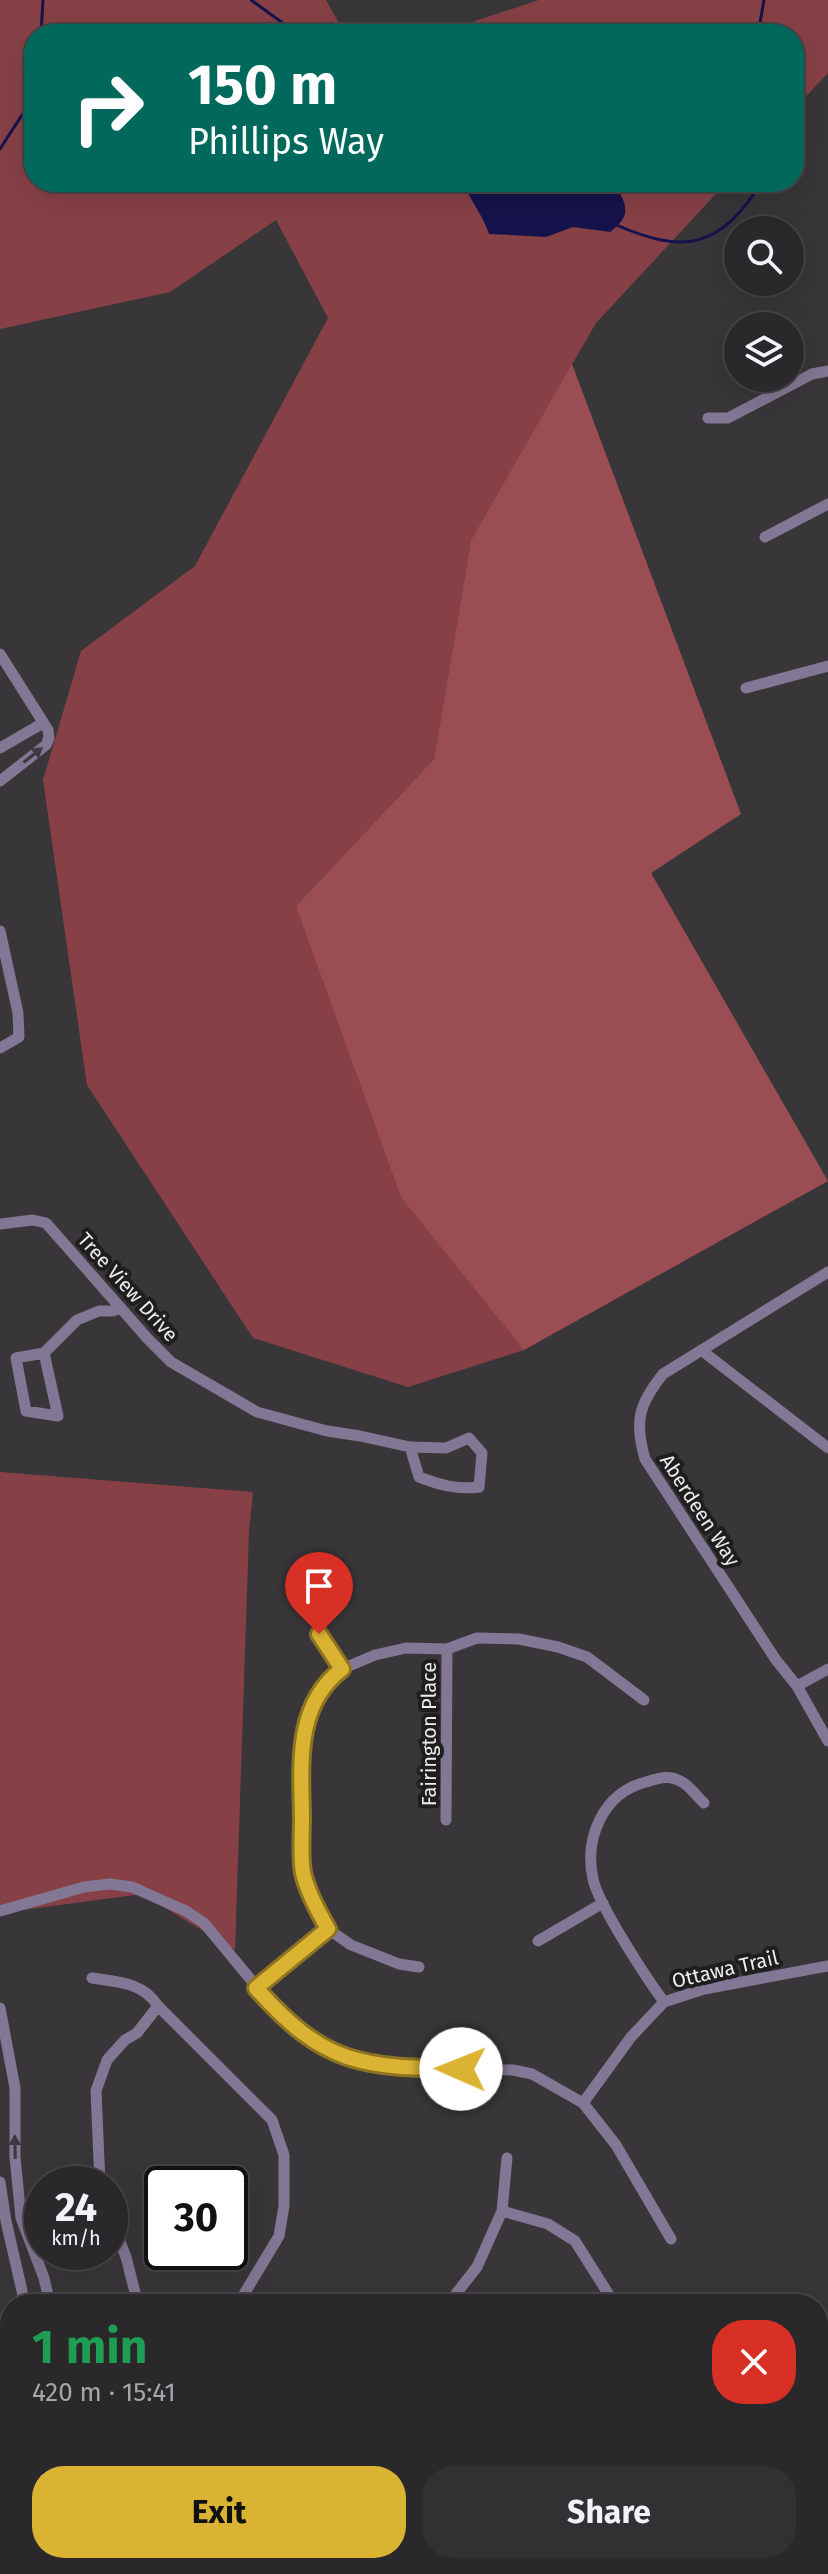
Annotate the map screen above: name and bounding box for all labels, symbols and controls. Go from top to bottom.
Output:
text: 150 m [188,52,337,119]
icon: right [56,56,160,160]
text: Phillips Way [188,120,384,164]
map controls [724,216,804,392]
button: search [724,216,804,296]
button: layers [724,312,804,392]
one-way arrow [23,748,43,764]
street label: Tree View Drive [73,1228,183,1346]
street label: Aberdeen Way [655,1450,745,1571]
pin [285,1552,353,1634]
icon: arrive [297,1564,341,1608]
street label: Fairington Place [417,1662,441,1806]
street label: Ottawa Trail [670,1945,781,1993]
position arrow [419,2027,503,2111]
one-way arrow [9,2134,21,2159]
speed limit sign: 30 [144,2166,248,2270]
text: 24 [55,2184,97,2232]
text: km/h [51,2226,101,2250]
text: 1 min [32,2318,147,2376]
button: close [712,2320,796,2404]
text: 420 m · 15:41 [32,2377,176,2408]
button: Exit [32,2466,406,2558]
button: Share [422,2466,796,2558]

